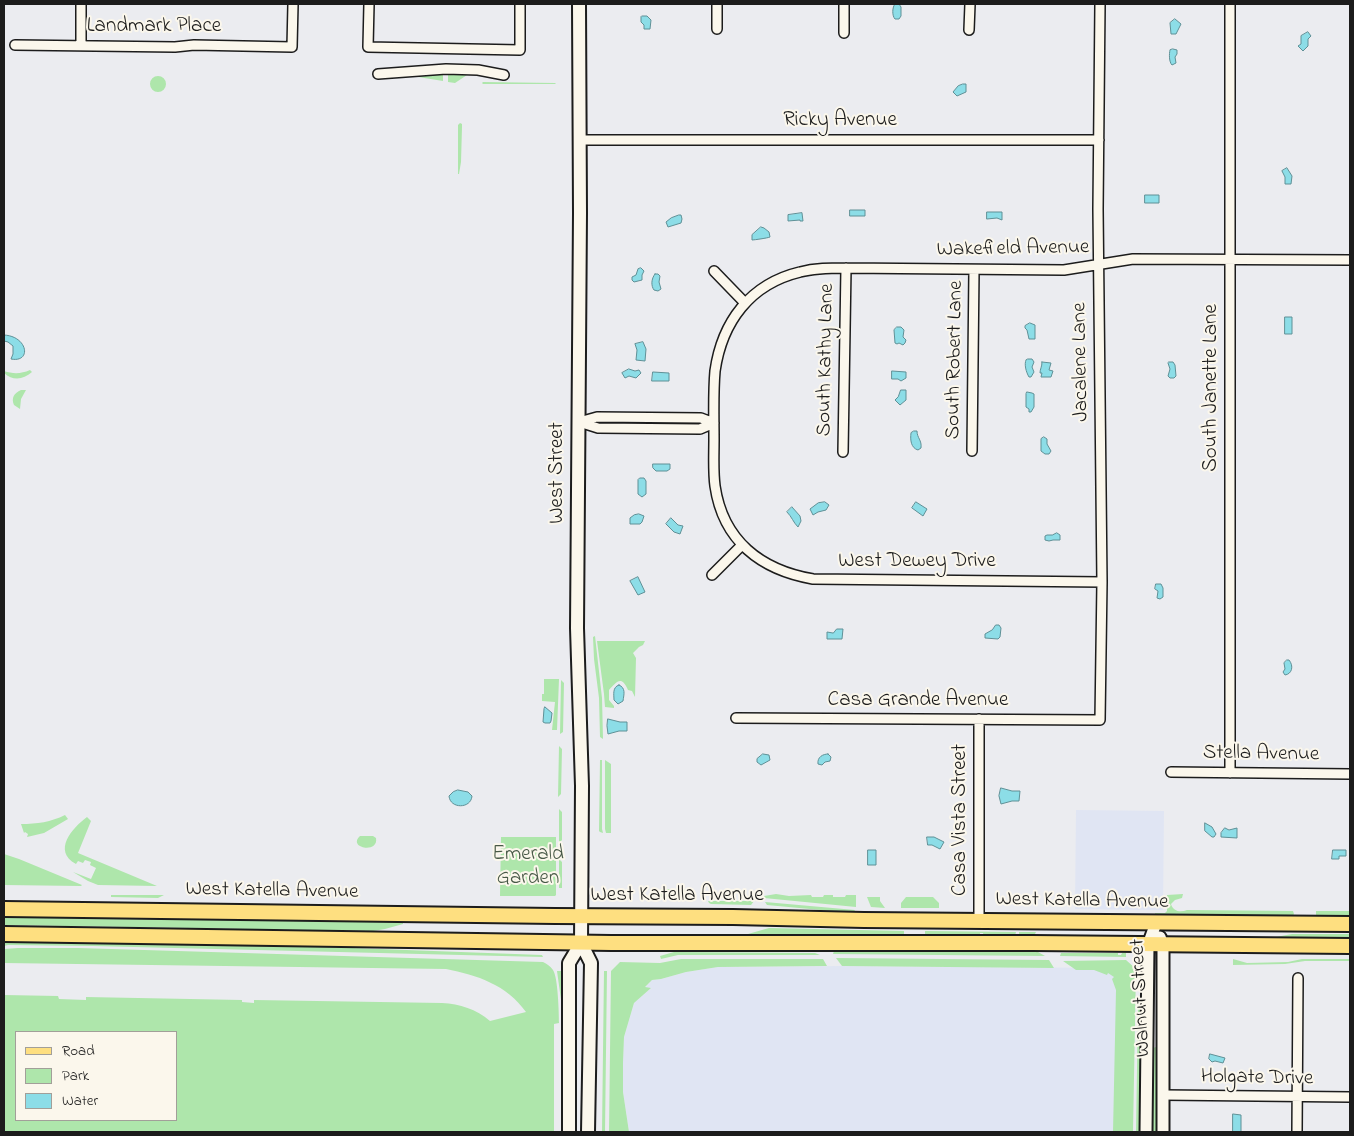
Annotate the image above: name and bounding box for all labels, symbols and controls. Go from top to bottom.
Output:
street label: Landmark Place [87,15,221,41]
street label: Ricky Avenue [783,109,897,135]
street label: Wakefield Avenue [937,236,1089,264]
street label: South Robert Lane [942,280,970,440]
street label: South Kathy Lane [813,283,841,437]
street label: Jacalene Lane [1068,302,1096,422]
street label: South Janette Lane [1200,304,1226,472]
street label: West Street [546,422,572,524]
street label: West Dewey Drive [838,550,996,576]
street label: Casa Grande Avenue [828,689,1008,715]
street label: Stella Avenue [1203,741,1319,769]
street label: Casa Vista Street [949,744,975,896]
park label: Emerald Garden [492,843,564,893]
street label: West Katella Avenue [185,878,359,906]
street label: West Katella Avenue [590,884,764,910]
street label: West Katella Avenue [995,888,1169,916]
street label: Walnut Street [1126,938,1158,1058]
legend [15,1031,178,1121]
text: Road [62,1040,95,1062]
text: Park [62,1065,89,1087]
street label: Holgate Drive [1201,1065,1313,1093]
text: Water [62,1090,98,1112]

